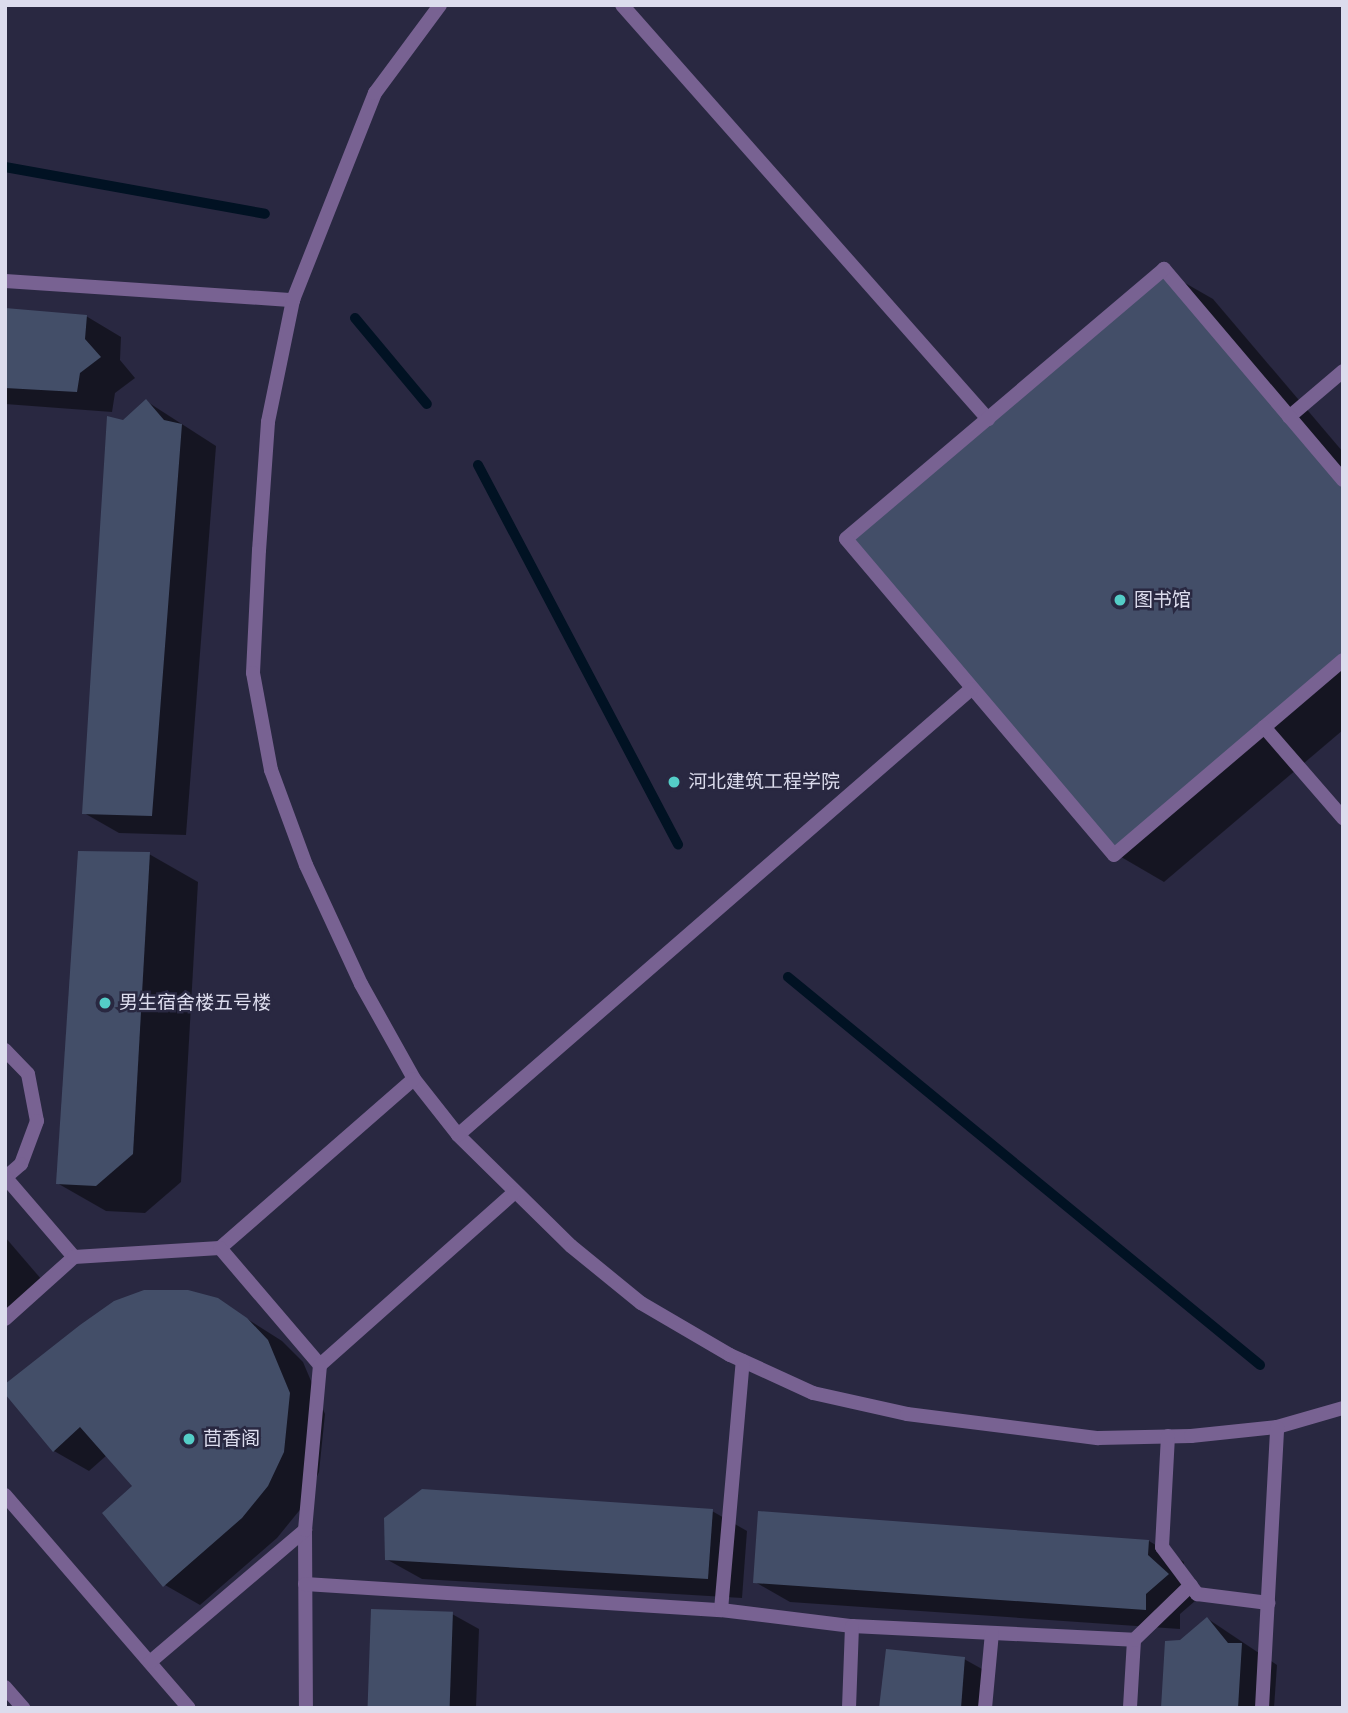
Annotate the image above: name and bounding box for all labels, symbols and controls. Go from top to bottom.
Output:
place label: 图书馆 [1134,589,1191,611]
marker: 图书馆 [1112,592,1128,608]
place label: 河北建筑工程学院 [688,771,840,793]
marker: 河北建筑工程学院 [666,774,682,790]
place label: 男生宿舍楼五号楼 [119,992,271,1014]
marker: 男生宿舍楼五号楼 [97,995,113,1011]
place label: 茴香阁 [203,1428,260,1450]
marker: 茴香阁 [181,1431,197,1447]

